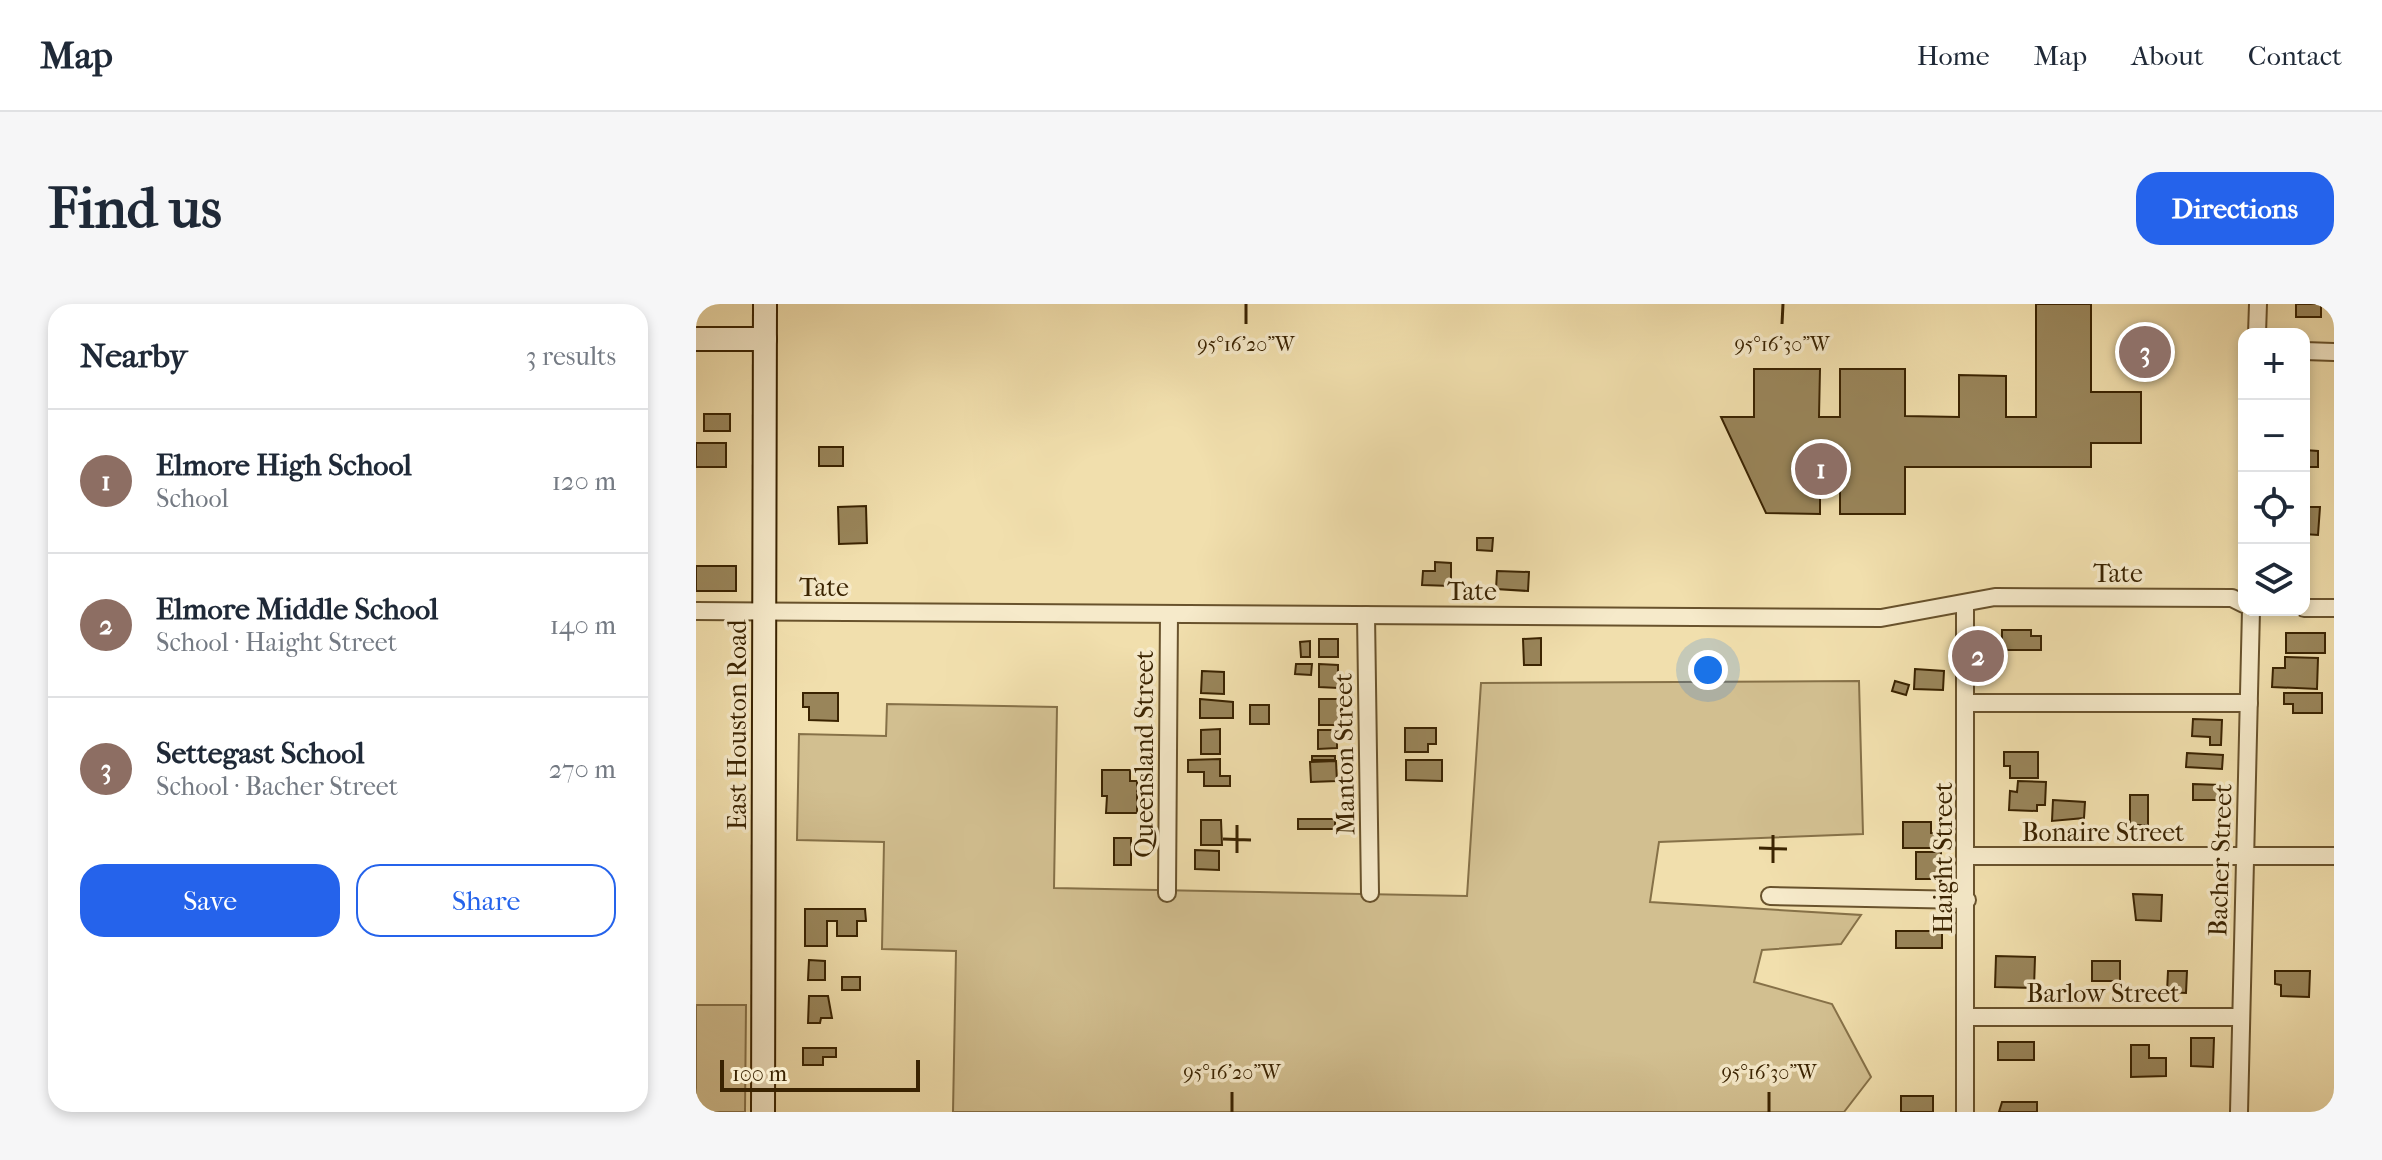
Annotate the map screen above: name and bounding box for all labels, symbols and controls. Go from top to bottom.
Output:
text: Map [40,33,113,78]
text: Home [1917,39,1990,72]
text: Map [2034,39,2087,72]
text: About [2131,39,2204,72]
text: Contact [2248,39,2342,72]
button: Directions [2136,172,2334,245]
text: Find us [48,176,222,241]
pin: 3 [2119,322,2171,382]
map controls [2238,328,2310,616]
button: + [2238,328,2310,400]
text: 95°16'20"W [1197,333,1296,356]
text: 95°16'30"W [1734,333,1831,356]
text: Nearby [80,336,187,376]
text: 3 results [526,341,616,372]
button: − [2238,400,2310,472]
pin: 1 [1795,439,1847,499]
text: Elmore High School [156,448,412,483]
text: 1 [101,466,111,497]
text: 120 m [552,466,616,497]
button: locate [2238,472,2310,544]
text: School [156,483,229,514]
button: layers [2238,544,2310,616]
street label: Tate [2093,558,2143,589]
street label: Tate [799,572,849,603]
street label: Tate [1447,576,1497,607]
text: Elmore Middle School [156,592,438,627]
text: 2 [99,610,113,641]
text: 140 m [550,610,616,641]
street label: East Houston Road [722,619,753,830]
pin: 2 [1952,626,2004,686]
text: School · Haight Street [156,627,397,658]
street label: Queensland Street [1129,650,1160,858]
your location [1688,650,1728,690]
street label: Manton Street [1328,672,1361,835]
text: Settegast School [156,736,365,771]
text: 3 [101,754,111,785]
text: 270 m [549,754,616,785]
text: School · Bacher Street [156,771,398,802]
street label: Haight Street [1928,781,1959,934]
street label: Bacher Street [2202,782,2239,937]
street label: Bonaire Street [2022,817,2185,848]
button: Save [80,864,340,937]
button: Share [356,864,616,937]
street label: Barlow Street [2026,978,2180,1009]
scale bar [720,1056,920,1092]
text: 100 m [732,1061,787,1087]
text: 95°16'20"W [1183,1061,1282,1084]
text: 95°16'30"W [1721,1061,1818,1084]

